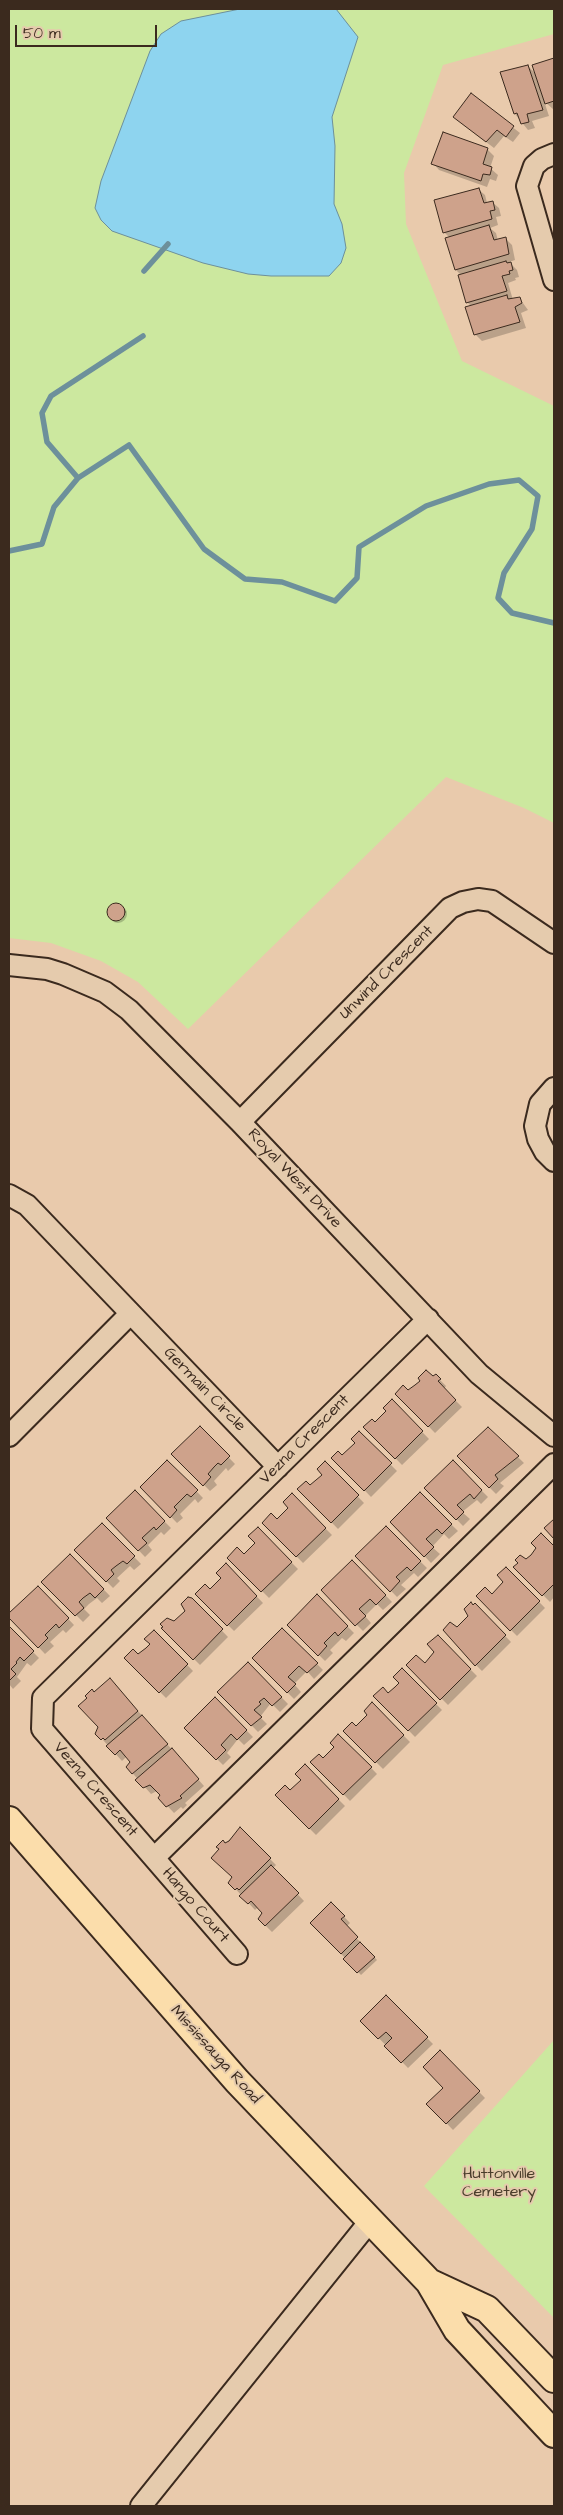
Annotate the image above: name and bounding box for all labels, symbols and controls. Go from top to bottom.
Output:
scale bar [18,15,160,47]
text: 50 m [23,23,61,44]
street label: Unwind Crescent [336,922,438,1024]
street label: Royal West Drive [243,1125,345,1233]
street label: Germain Circle [159,1344,249,1436]
street label: Vezna Crescent [256,1391,354,1489]
street label: Vezna Crescent [49,1739,141,1841]
street label: Hango Court [157,1865,233,1947]
street label: Mississauga Road [166,2002,264,2108]
park label: Huttonville Cemetery [462,2165,536,2203]

